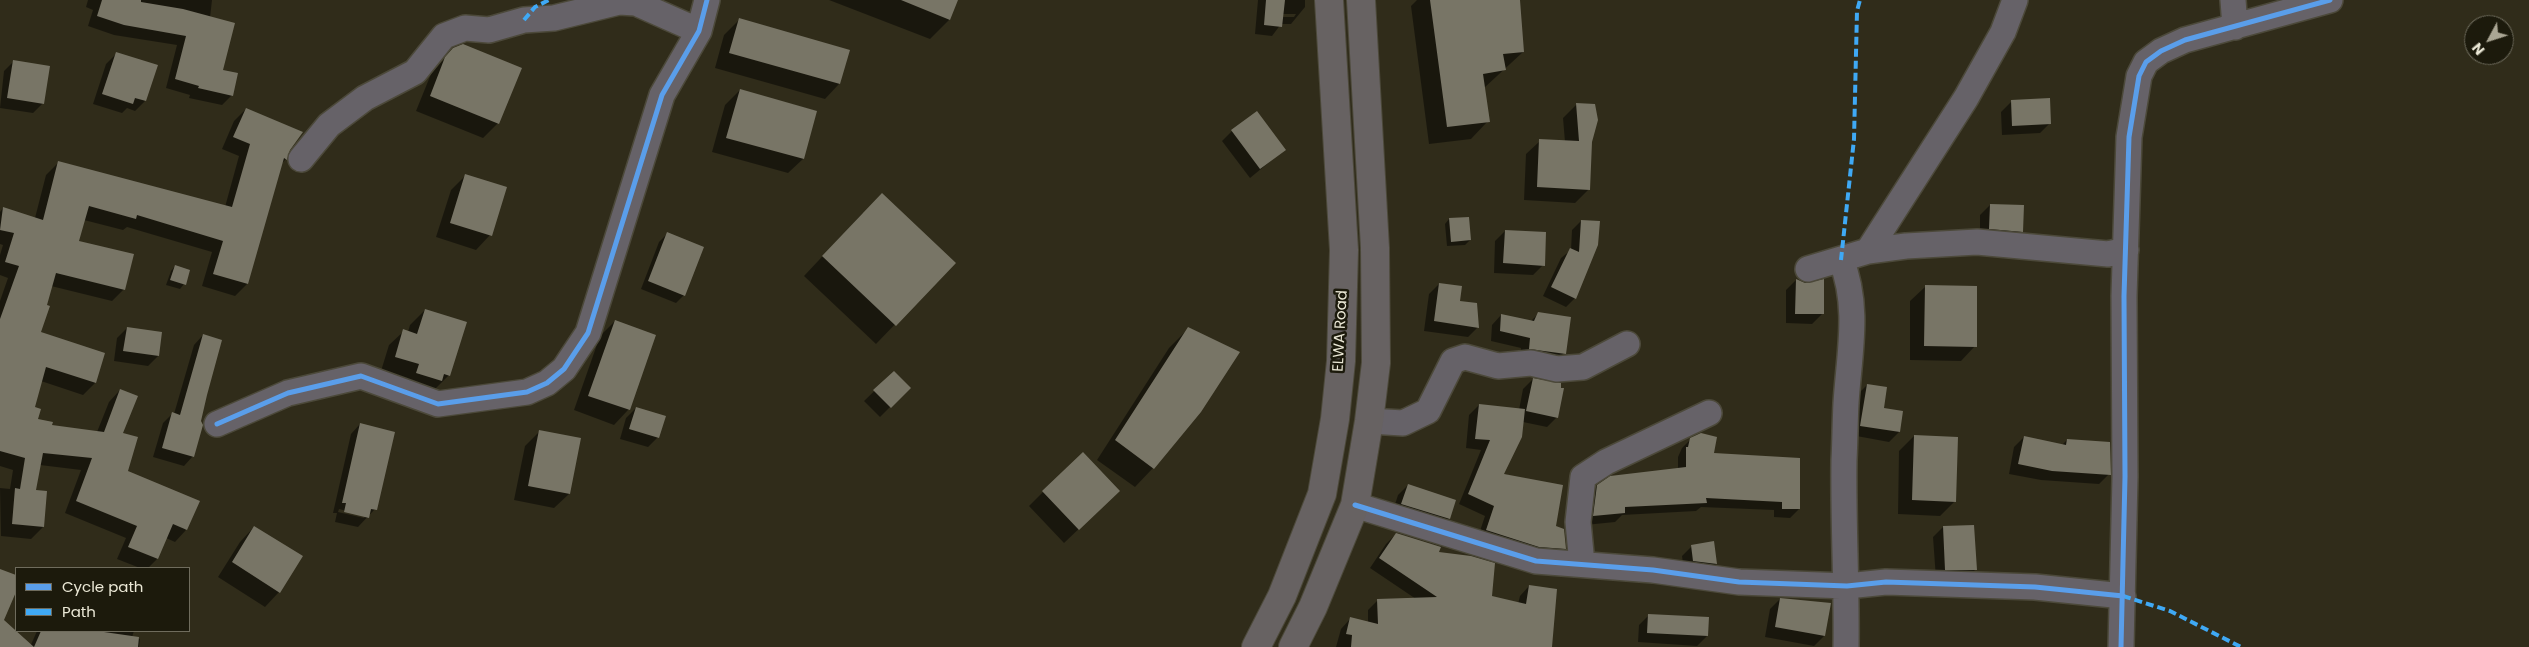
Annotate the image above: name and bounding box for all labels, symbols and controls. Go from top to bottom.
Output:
north arrow [2464,15,2514,65]
text: N [2467,39,2489,59]
street label: ELWA Road [1330,290,1352,372]
legend [15,567,190,632]
text: Cycle path [62,576,143,597]
text: Path [62,601,96,622]

